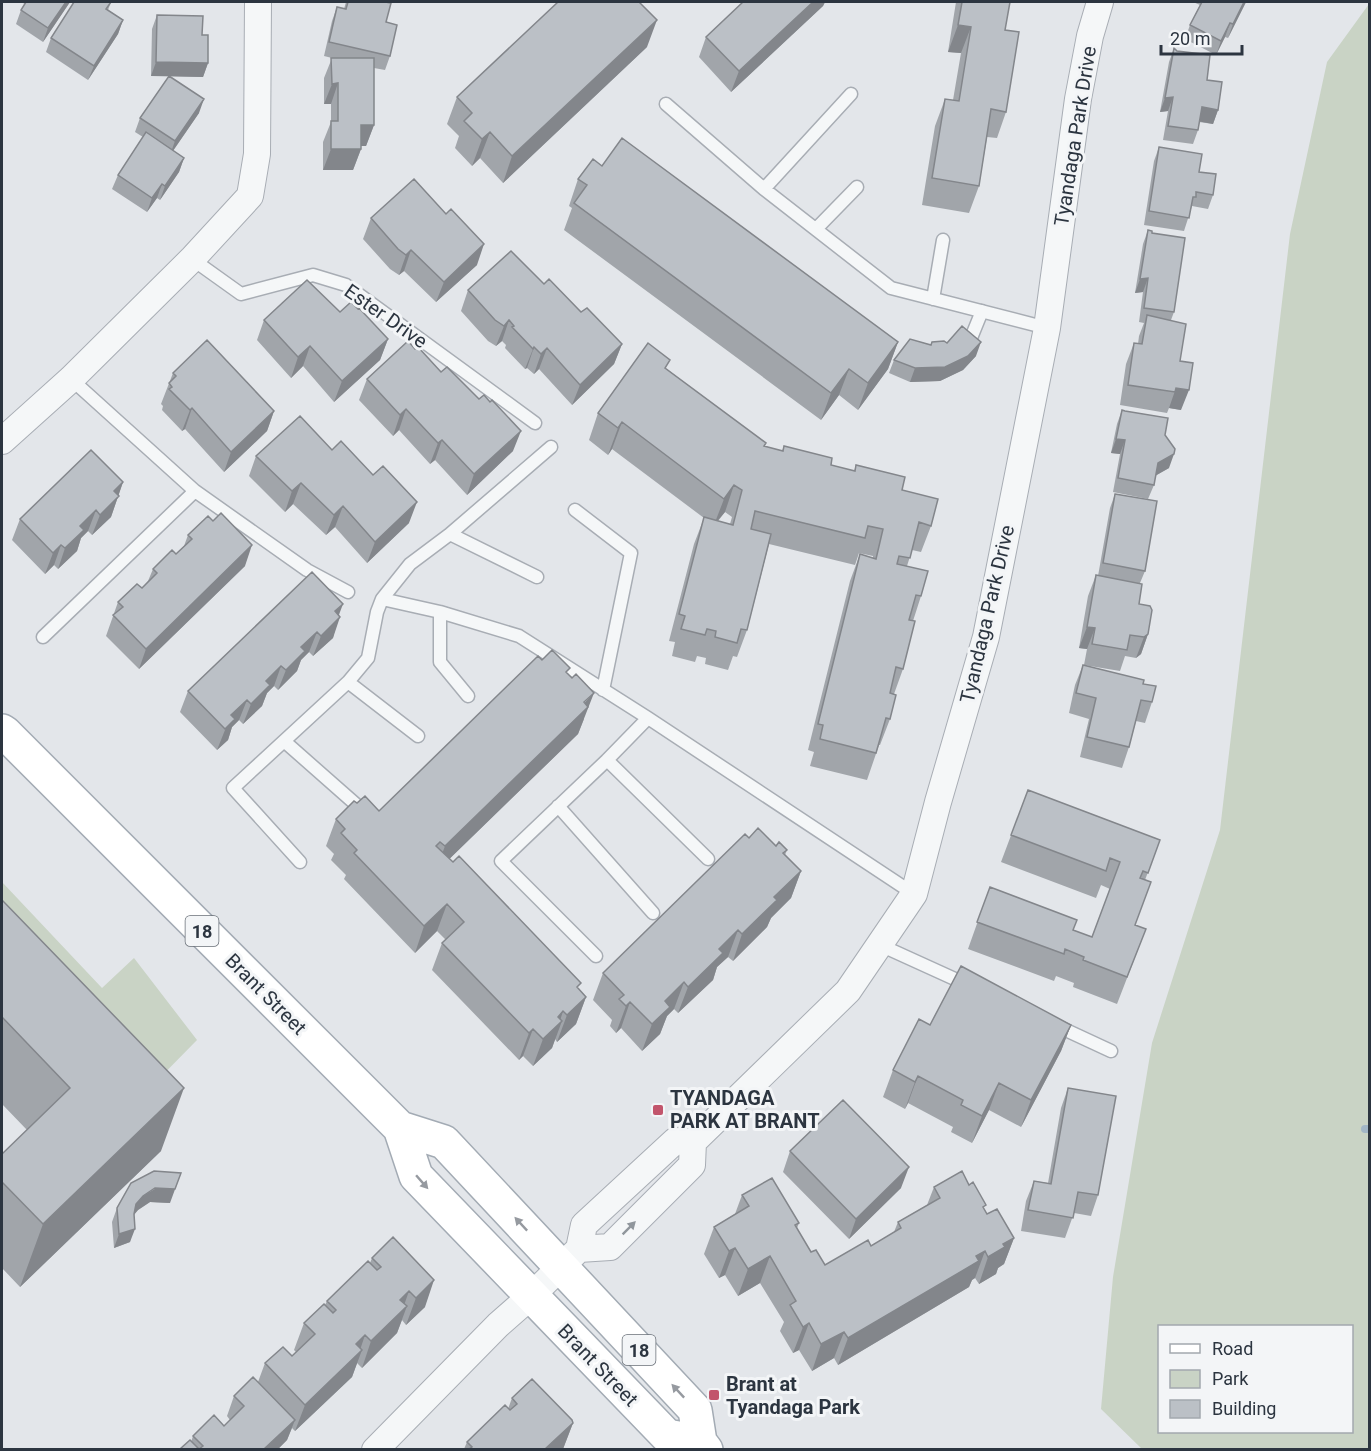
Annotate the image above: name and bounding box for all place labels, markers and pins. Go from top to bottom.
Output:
place label: TYANDAGA PARK AT BRANT [670,1086,820,1133]
marker: TYANDAGA PARK AT BRANT [651,1103,665,1117]
place label: Brant at Tyandaga Park [726,1372,860,1419]
marker: Brant at Tyandaga Park [707,1388,721,1402]

